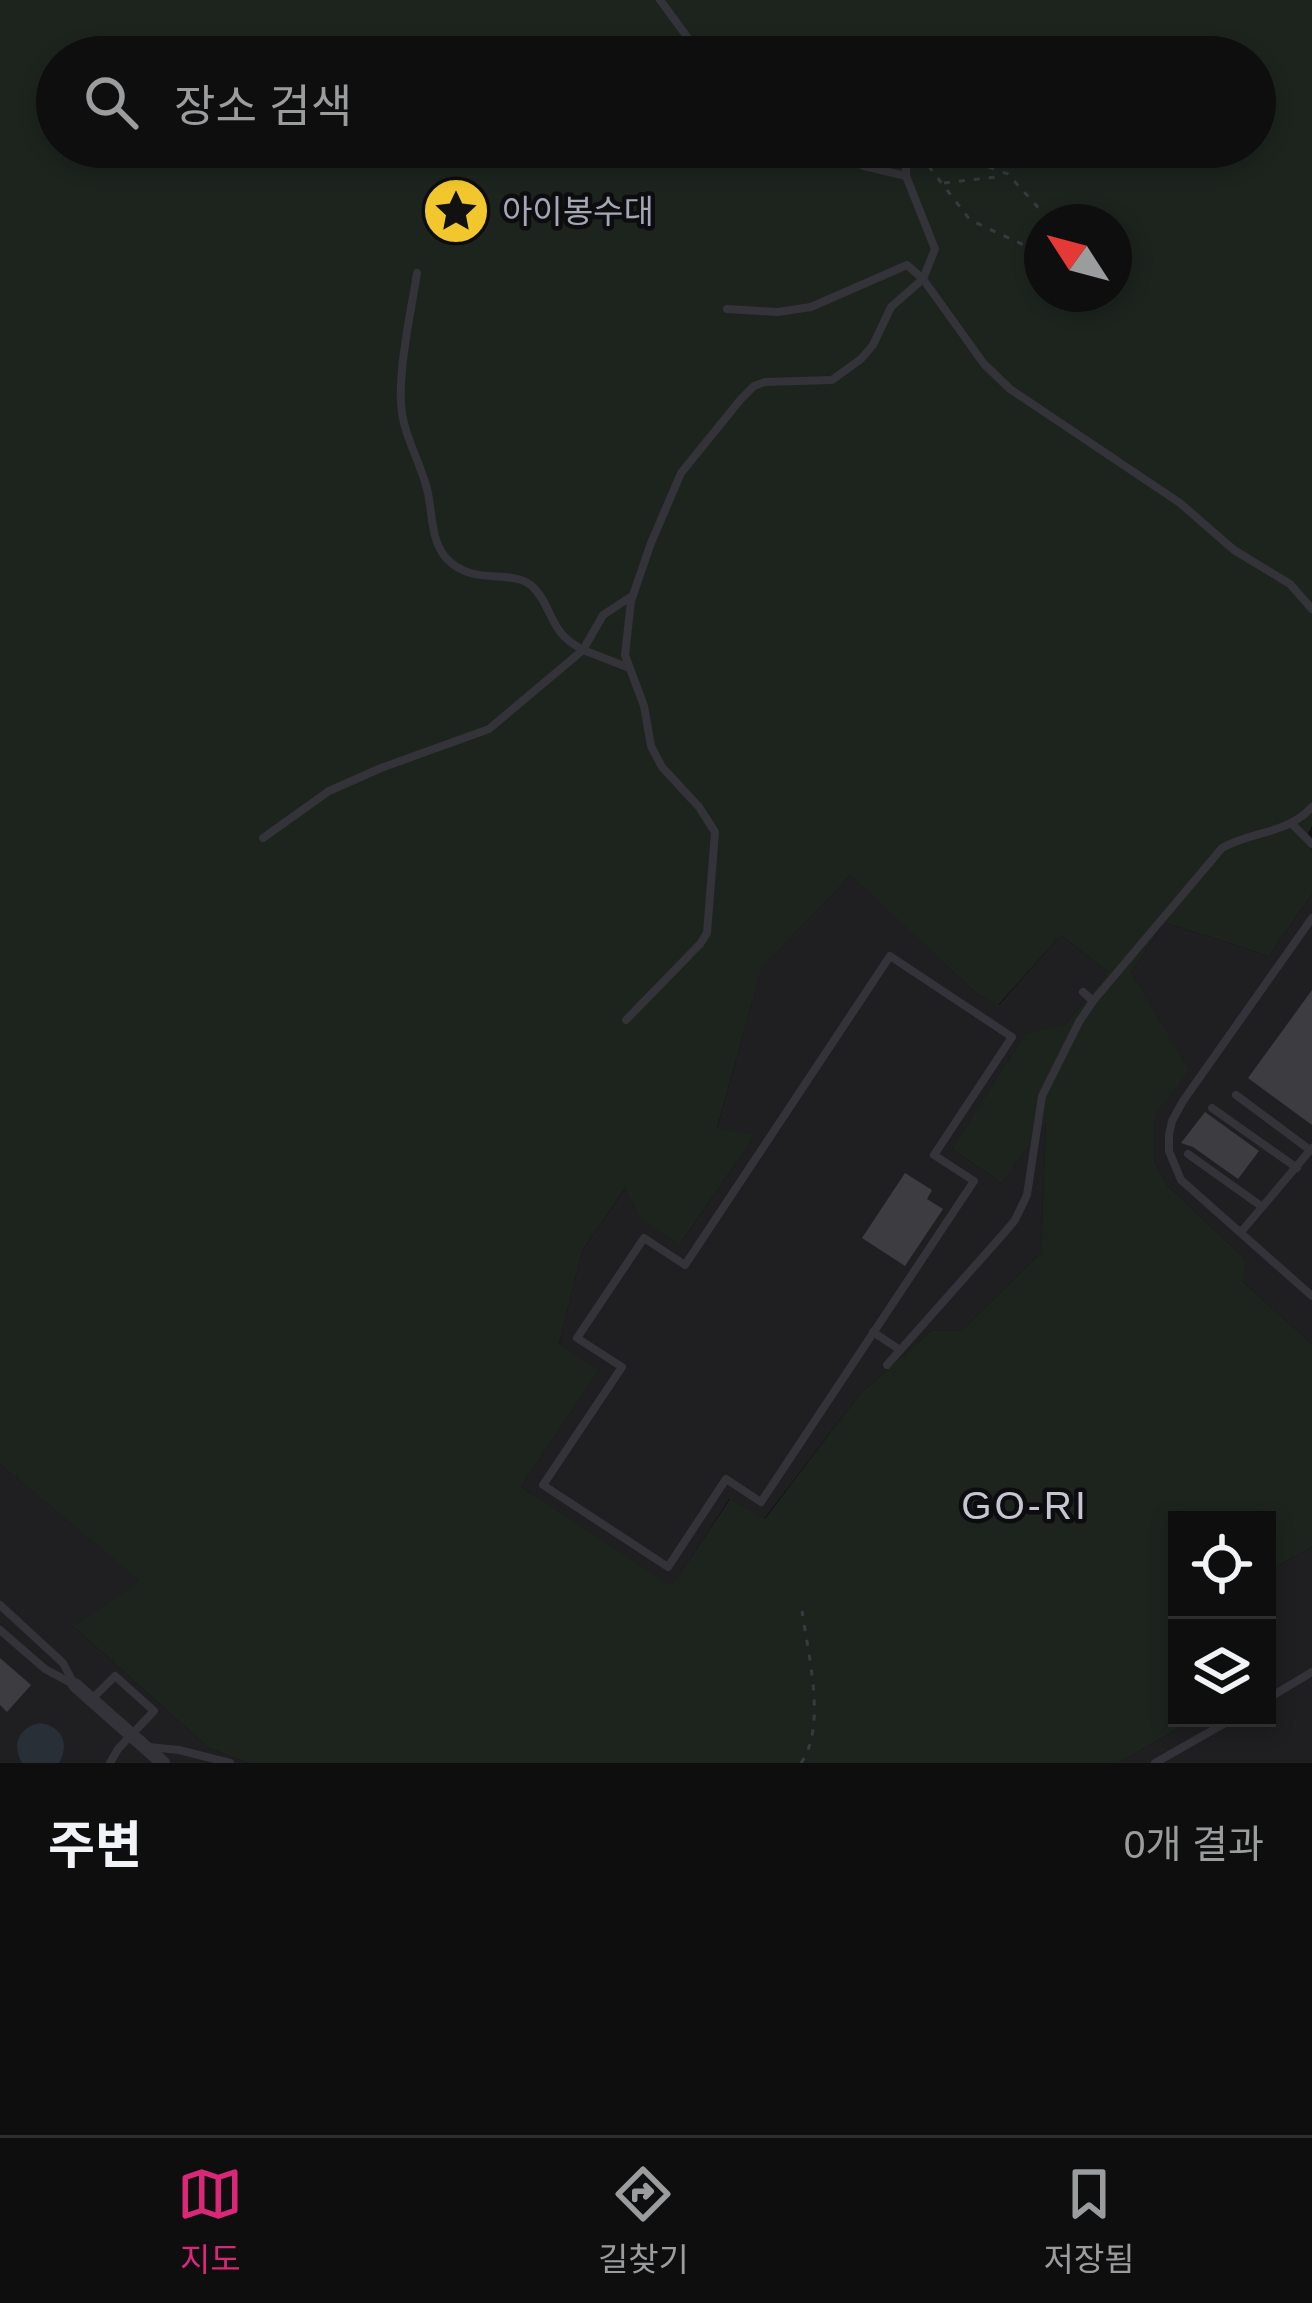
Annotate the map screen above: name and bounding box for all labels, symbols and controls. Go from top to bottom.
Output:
search box [36,36,1276,168]
icon: search [78,69,144,135]
text: 장소 검색 [174,81,352,132]
place icon: 아이봉수대 [421,176,491,246]
place label: 아이봉수대 [502,193,654,230]
north arrow [1024,204,1132,312]
district label: GO-RI [961,1484,1089,1527]
map controls [1168,1511,1276,1727]
button: locate [1168,1511,1276,1619]
button: layers [1168,1619,1276,1727]
text: 주변 [48,1817,142,1874]
text: 0개 결과 [1124,1823,1264,1866]
tab: 지도 [177,2161,243,2281]
tab: 길찾기 [598,2161,689,2281]
tab: 저장됨 [1044,2161,1135,2281]

